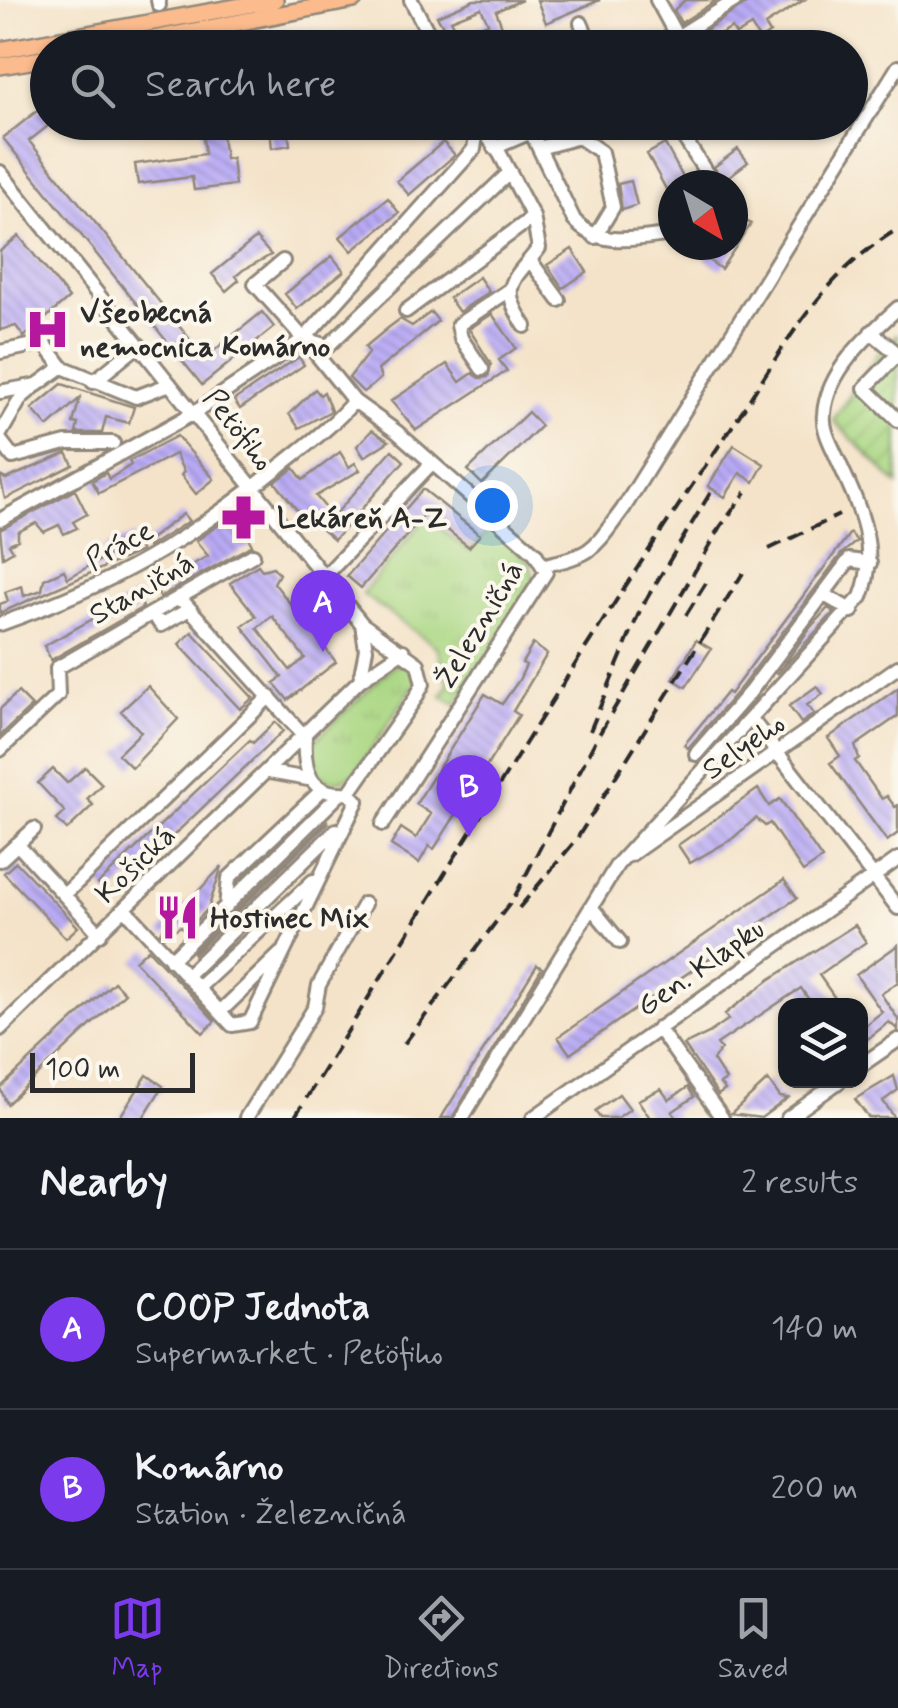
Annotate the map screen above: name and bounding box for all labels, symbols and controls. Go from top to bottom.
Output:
search box [30,30,868,140]
icon: search [65,58,120,113]
text: Search here [145,61,336,110]
north arrow [658,170,748,260]
place label: Všeobecná nemocnica Komárno [80,294,330,367]
hospital icon: Všeobecná nemocnica Komárno [23,306,71,354]
street label: Petöfiho [194,381,282,479]
your location [467,480,518,531]
pharmacy icon: Lekáreň A-Z [220,494,268,542]
place label: Lekáreň A-Z [277,499,447,538]
street label: Práce [79,512,161,580]
street label: Staničná [83,543,201,635]
street label: Železničná [427,554,533,696]
pin: A [290,570,356,652]
street label: Selyeho [695,705,793,789]
pin: B [436,754,502,837]
street label: Košická [87,817,185,913]
restaurant icon: Hostinec Mix [153,894,201,942]
place label: Hostinec Mix [210,899,370,938]
street label: Gen. Klapku [630,910,772,1026]
map controls [778,998,868,1088]
button: layers [778,998,868,1088]
scale bar [30,1048,195,1092]
text: 100 m [45,1052,120,1089]
text: Nearby [40,1156,168,1211]
text: 2 results [741,1162,858,1204]
text: COOP Jednota [135,1284,370,1333]
text: A [62,1308,83,1350]
text: 140 m [771,1308,858,1350]
text: Supermarket · Petöfiho [135,1333,443,1375]
text: Komárno [135,1444,284,1493]
text: B [62,1468,83,1510]
text: 200 m [771,1468,858,1510]
text: Station · Železničná [135,1493,406,1535]
tab: Map [110,1591,165,1688]
tab: Directions [384,1591,499,1688]
tab: Saved [718,1591,788,1688]

